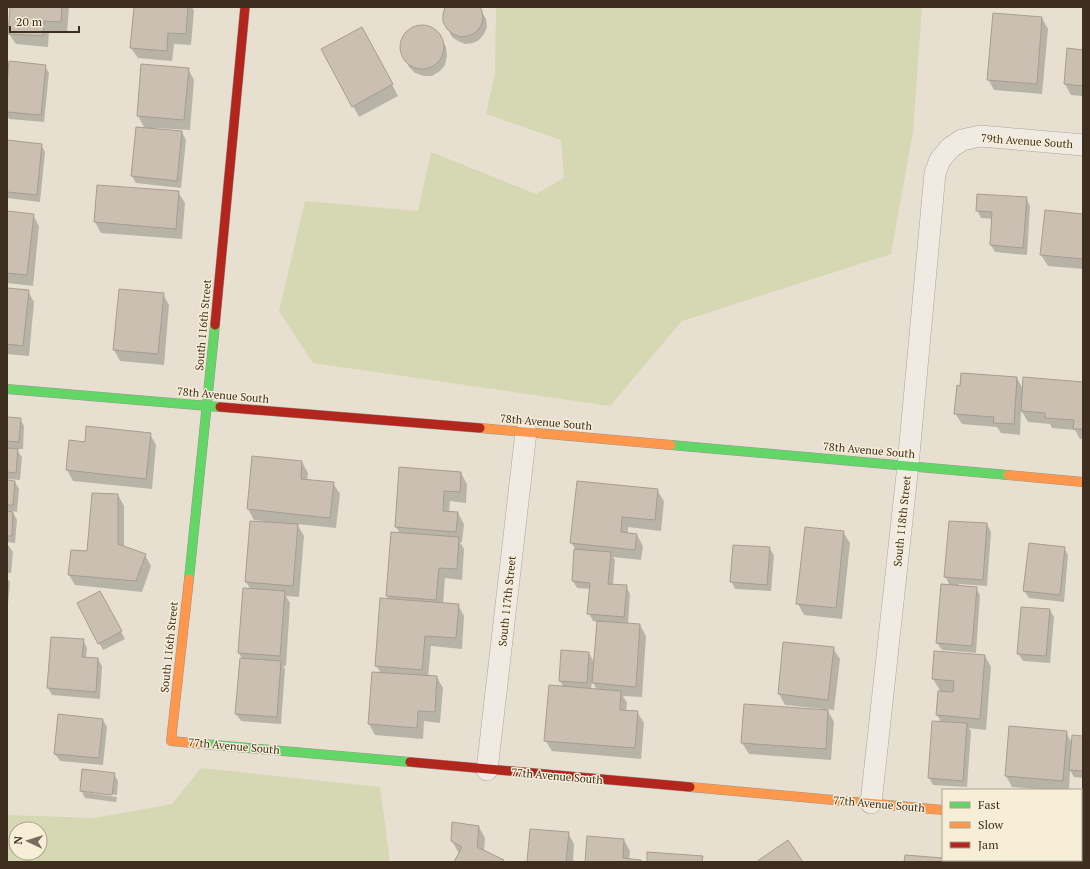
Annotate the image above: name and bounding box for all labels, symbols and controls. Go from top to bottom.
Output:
scale bar [10,8,79,34]
text: 20 m [16,14,43,29]
street label: 79th Avenue South [980,131,1074,151]
street label: South 116th Street [192,279,214,371]
street label: 78th Avenue South [176,384,270,406]
street label: 78th Avenue South [499,411,593,433]
street label: 78th Avenue South [822,439,916,461]
street label: South 118th Street [890,475,914,567]
street label: South 117th Street [495,555,519,647]
street label: South 116th Street [157,601,181,693]
street label: 77th Avenue South [188,735,281,757]
street label: 77th Avenue South [511,765,604,787]
legend [942,789,1082,861]
street label: 77th Avenue South [833,793,926,815]
text: Fast [978,797,1001,812]
text: Slow [978,817,1004,832]
north arrow [8,821,48,861]
text: N [11,835,25,845]
text: Jam [978,837,999,852]

